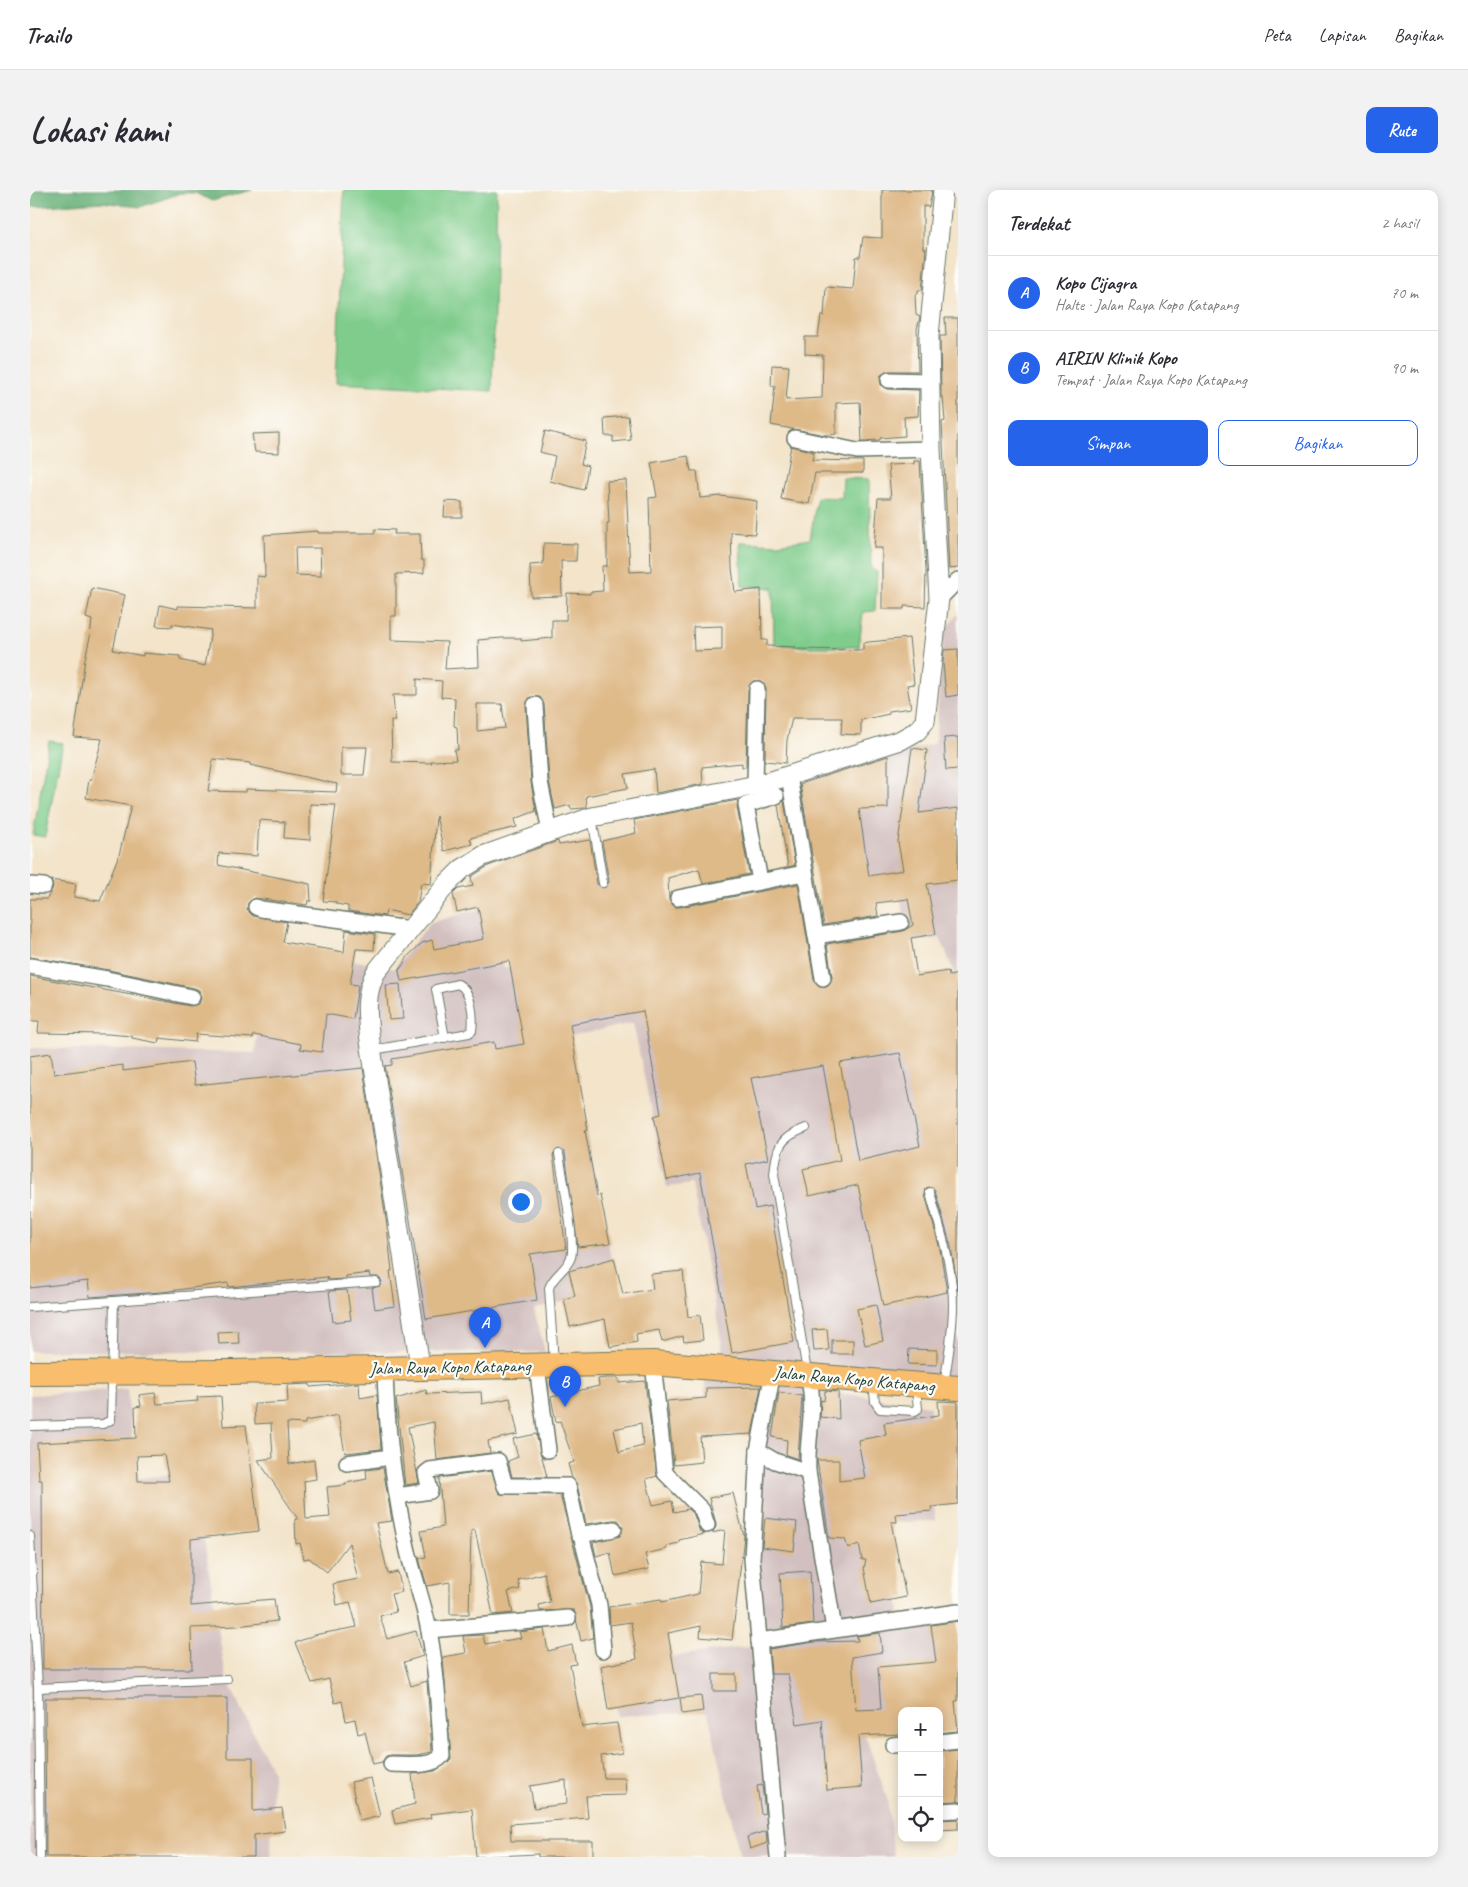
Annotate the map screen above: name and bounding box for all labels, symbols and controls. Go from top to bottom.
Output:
text: Trailo [25,20,71,50]
text: Peta [1264,24,1291,46]
text: Lapisan [1319,24,1366,46]
text: Bagikan [1394,24,1443,46]
button: Rute [1366,107,1438,153]
text: Lokasi kami [30,108,168,153]
text: Terdekat [1008,210,1069,236]
text: 2 hasil [1381,213,1418,233]
text: Kopo Cijagra [1055,271,1136,295]
text: A [1020,283,1028,303]
text: 70 m [1391,283,1418,303]
text: Halte · Jalan Raya Kopo Katapang [1055,295,1238,315]
text: AIRIN Klinik Kopo [1055,346,1177,370]
text: B [1020,358,1028,378]
text: 90 m [1391,358,1418,378]
text: Tempat · Jalan Raya Kopo Katapang [1055,370,1247,390]
button: Simpan [1008,420,1208,466]
button: Bagikan [1218,420,1418,466]
your location [508,1189,534,1215]
pin: A [469,1307,501,1348]
street label: Jalan Raya Kopo Katapang [368,1355,532,1379]
street label: Jalan Raya Kopo Katapang [772,1361,937,1397]
pin: B [549,1366,581,1407]
map controls [898,1707,943,1842]
button: + [898,1707,943,1752]
button: − [898,1752,943,1797]
button: locate [898,1797,943,1842]

